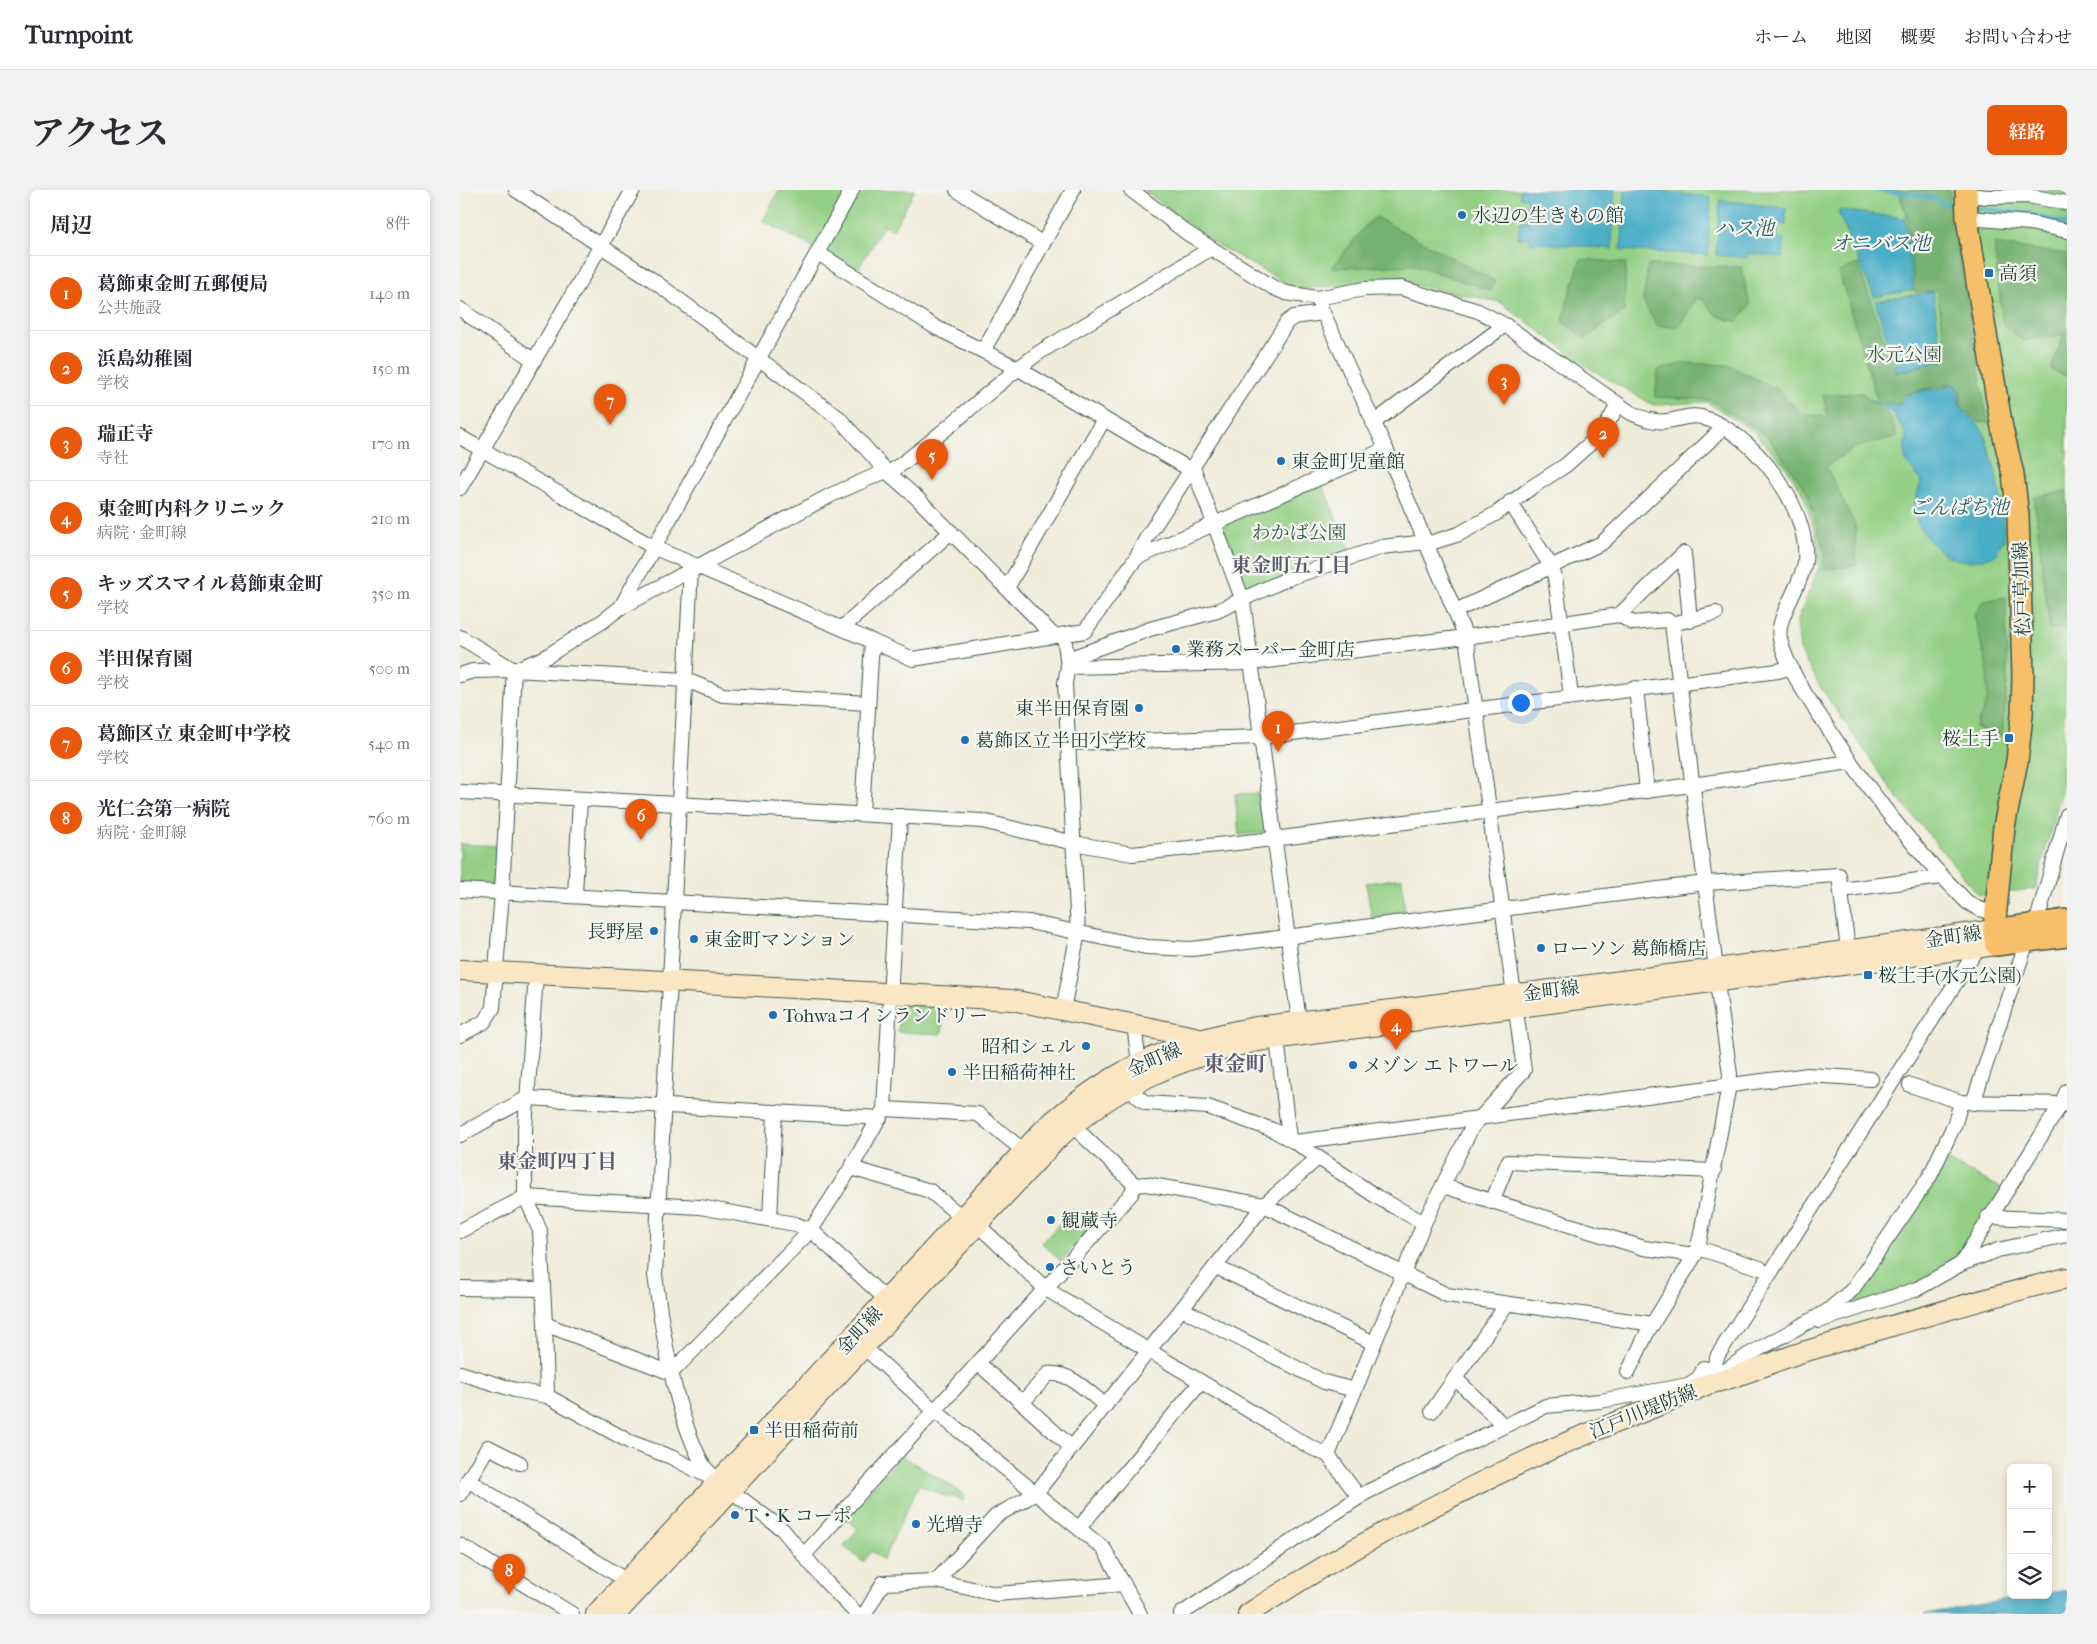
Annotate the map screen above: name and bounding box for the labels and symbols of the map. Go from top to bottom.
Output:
place label: 水辺の生きもの館 [1472,205,1624,227]
marker: 水辺の生きもの館 [1456,209,1468,221]
water label: ハス池 [1714,217,1776,240]
water label: オニバス池 [1831,232,1933,255]
place label: 高須 [1999,263,2037,285]
marker: 高須 [1983,267,1995,279]
park label: 水元公園 [1866,344,1942,366]
pin: 3 [1488,364,1520,405]
pin: 7 [594,384,626,425]
pin: 2 [1587,417,1619,458]
pin: 5 [916,439,948,480]
place label: 東金町児童館 [1291,451,1405,473]
marker: 東金町児童館 [1275,455,1287,467]
water label: ごんぱち池 [1909,496,2011,519]
park label: わかば公園 [1251,522,1347,544]
street label: 松戸草加線 [2009,541,2035,637]
district label: 東金町五丁目 [1231,554,1351,577]
place label: 業務スーパー金町店 [1186,639,1355,661]
marker: 業務スーパー金町店 [1170,643,1182,655]
your location [1508,690,1534,716]
place label: 東半田保育園 [1015,698,1129,720]
marker: 東半田保育園 [1133,702,1145,714]
pin: 1 [1262,711,1294,752]
place label: 桜土手 [1942,728,1999,750]
place label: 葛飾区立半田小学校 [975,730,1146,752]
marker: 桜土手 [2003,732,2015,744]
marker: 葛飾区立半田小学校 [959,734,971,746]
pin: 6 [625,799,657,840]
place label: 長野屋 [587,921,644,943]
street label: 金町線 [1923,922,1983,952]
marker: 長野屋 [648,925,660,937]
place label: 東金町マンション [704,929,855,951]
marker: 東金町マンション [688,933,700,945]
place label: ローソン 葛飾橋店 [1551,938,1706,960]
marker: ローソン 葛飾橋店 [1535,942,1547,954]
place label: 桜土手(水元公園) [1878,965,2022,987]
marker: 桜土手(水元公園) [1862,969,1874,981]
street label: 金町線 [1521,977,1581,1005]
place label: Tohwaコインランドリー [783,1005,988,1027]
marker: Tohwaコインランドリー [767,1009,779,1021]
pin: 4 [1380,1009,1412,1050]
place label: 昭和シェル [981,1036,1076,1058]
street label: 金町線 [1124,1038,1185,1082]
marker: 昭和シェル [1080,1040,1092,1052]
district label: 東金町 [1204,1052,1267,1076]
place label: メゾン エトワール [1363,1055,1518,1077]
marker: メゾン エトワール [1347,1059,1359,1071]
place label: 半田稲荷神社 [962,1062,1076,1084]
marker: 半田稲荷神社 [946,1066,958,1078]
district label: 東金町四丁目 [497,1150,617,1173]
place label: 観蔵寺 [1061,1210,1118,1232]
marker: 観蔵寺 [1045,1214,1057,1226]
place label: さいとう [1060,1257,1136,1279]
marker: さいとう [1044,1261,1056,1273]
street label: 金町線 [832,1302,887,1359]
street label: 江戸川堤防線 [1586,1380,1700,1443]
place label: 半田稲荷前 [764,1420,859,1442]
marker: 半田稲荷前 [748,1424,760,1436]
place label: T・K コーポ [745,1505,852,1527]
marker: T・K コーポ [729,1509,741,1521]
place label: 光増寺 [926,1514,983,1536]
marker: 光増寺 [910,1518,922,1530]
pin: 8 [493,1554,525,1595]

